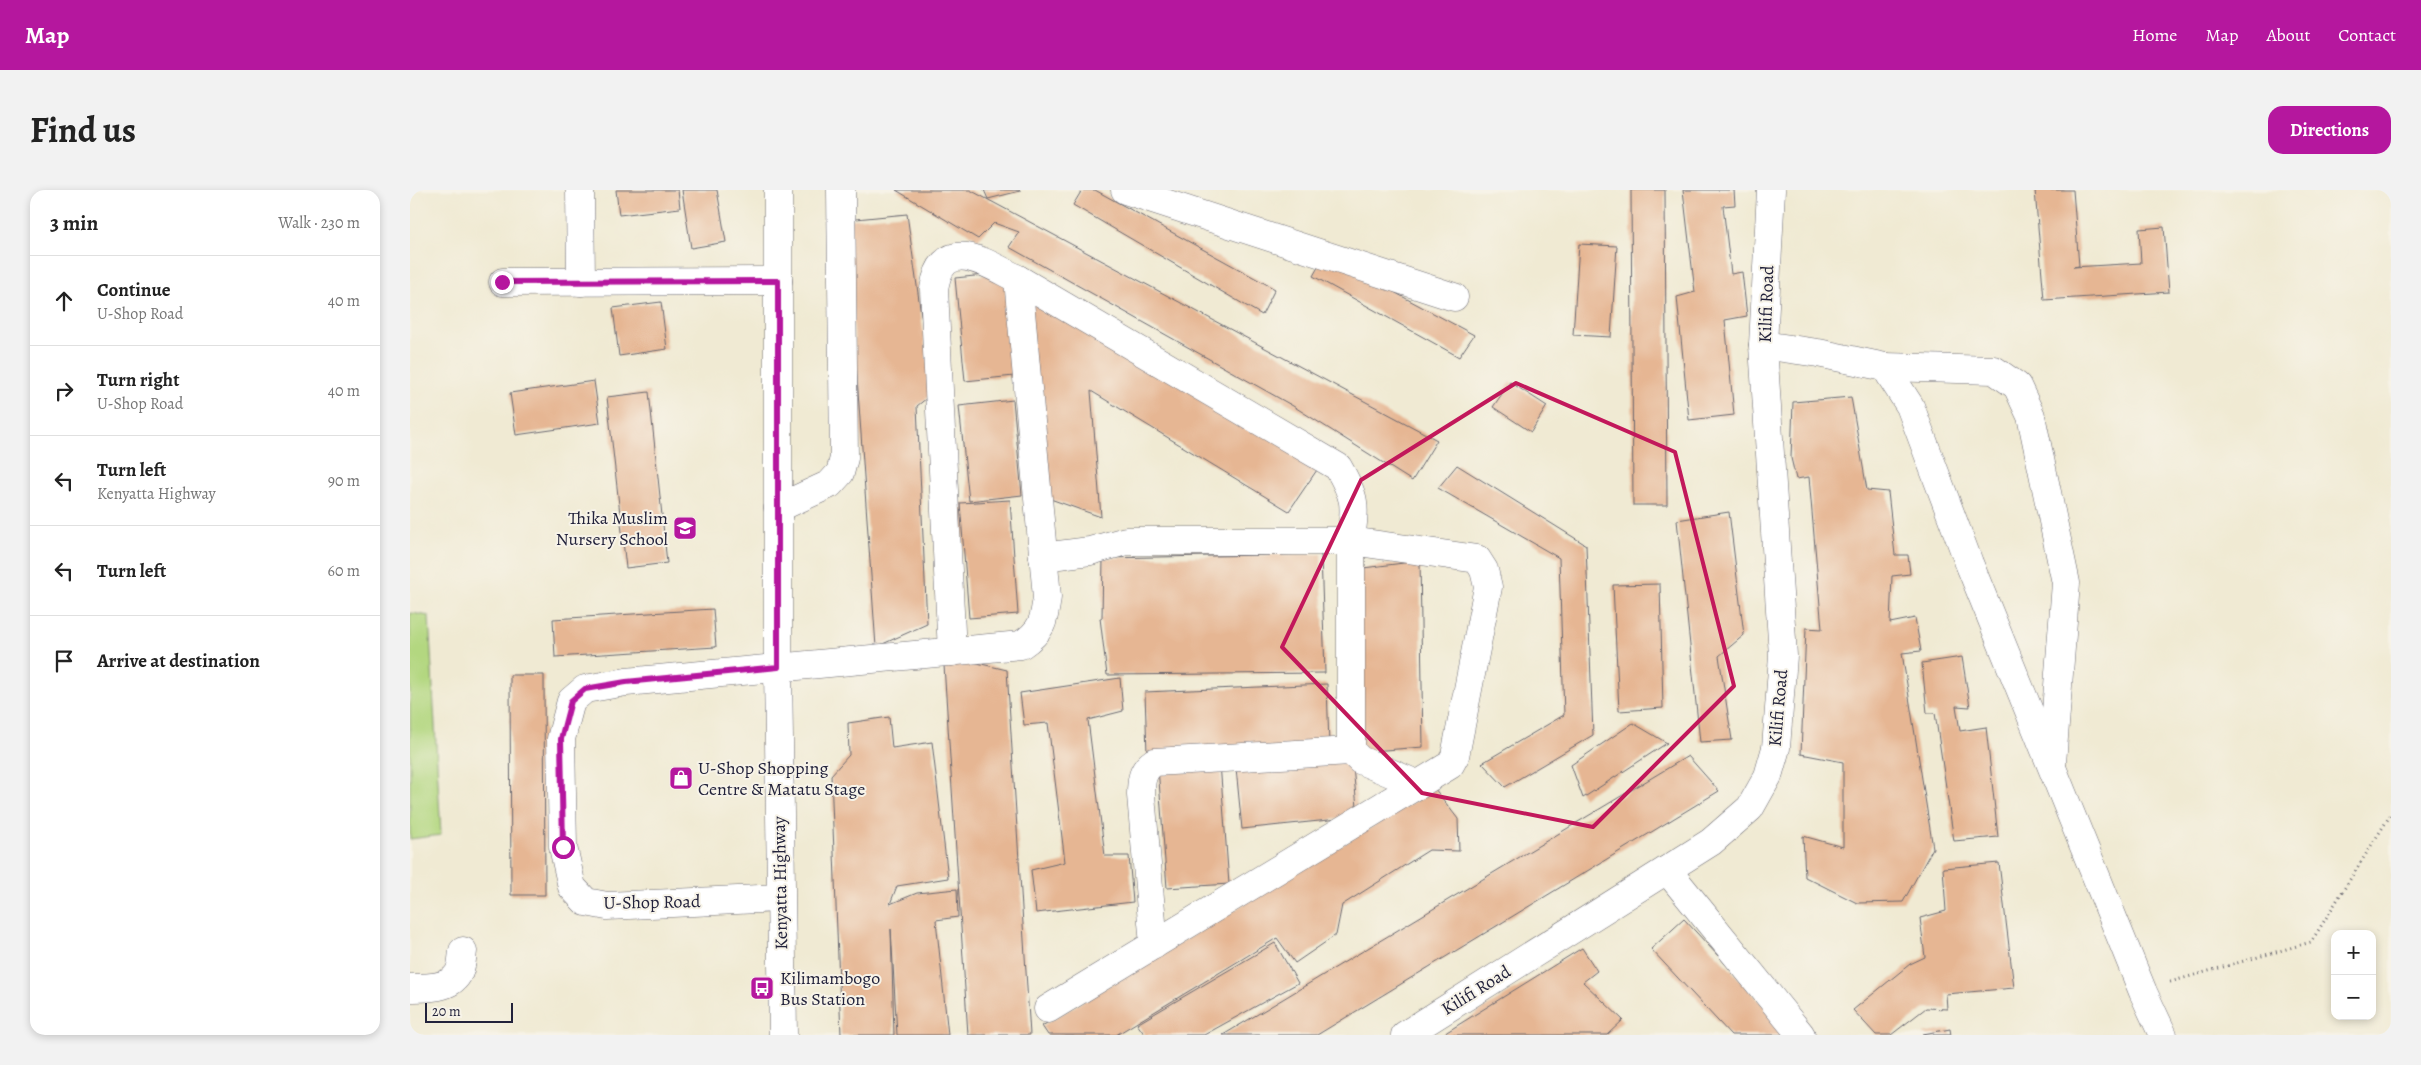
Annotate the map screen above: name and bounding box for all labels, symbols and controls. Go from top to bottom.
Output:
text: Map [25,19,69,51]
text: Home [2132,23,2177,47]
text: Map [2205,23,2238,47]
text: About [2266,23,2310,47]
text: Contact [2338,23,2396,47]
text: Find us [30,106,136,154]
button: Directions [2268,106,2391,154]
text: 3 min [50,209,98,237]
text: Walk · 230 m [278,212,360,234]
street label: Kilifi Road [1753,265,1779,343]
route end [491,271,514,294]
text: Continue [97,277,171,303]
icon: ahead [50,287,78,315]
text: 40 m [328,290,360,312]
text: U-Shop Road [97,303,183,325]
text: Turn right [97,367,179,393]
icon: right [50,377,78,405]
text: 40 m [328,380,360,402]
text: U-Shop Road [97,393,183,415]
text: Turn left [97,457,166,483]
icon: left [50,467,78,495]
text: 90 m [328,470,360,492]
text: Kenyatta Highway [97,483,216,505]
place label: Thika Muslim Nursery School [556,506,669,551]
school or university icon: Thika Muslim Nursery School [672,515,698,541]
icon: left [50,557,78,585]
text: Turn left [97,558,166,584]
text: 60 m [328,560,360,582]
icon: arrive [50,647,78,675]
text: Arrive at destination [97,648,260,674]
street label: Kilifi Road [1763,668,1793,748]
place label: U-Shop Shopping Centre & Matatu Stage [698,756,865,801]
shop icon: U-Shop Shopping Centre & Matatu Stage [668,765,694,791]
street label: Kenyatta Highway [767,815,793,950]
route start [552,836,575,859]
street label: U-Shop Road [603,889,701,915]
map controls [2331,930,2376,1020]
button: + [2331,930,2376,975]
street label: Kilifi Road [1437,959,1515,1021]
place label: Kilimambogo Bus Station [780,966,880,1011]
bus stop icon: Kilimambogo Bus Station [749,975,775,1001]
button: − [2331,975,2376,1020]
scale bar [425,1000,512,1023]
text: 20 m [432,1002,461,1021]

